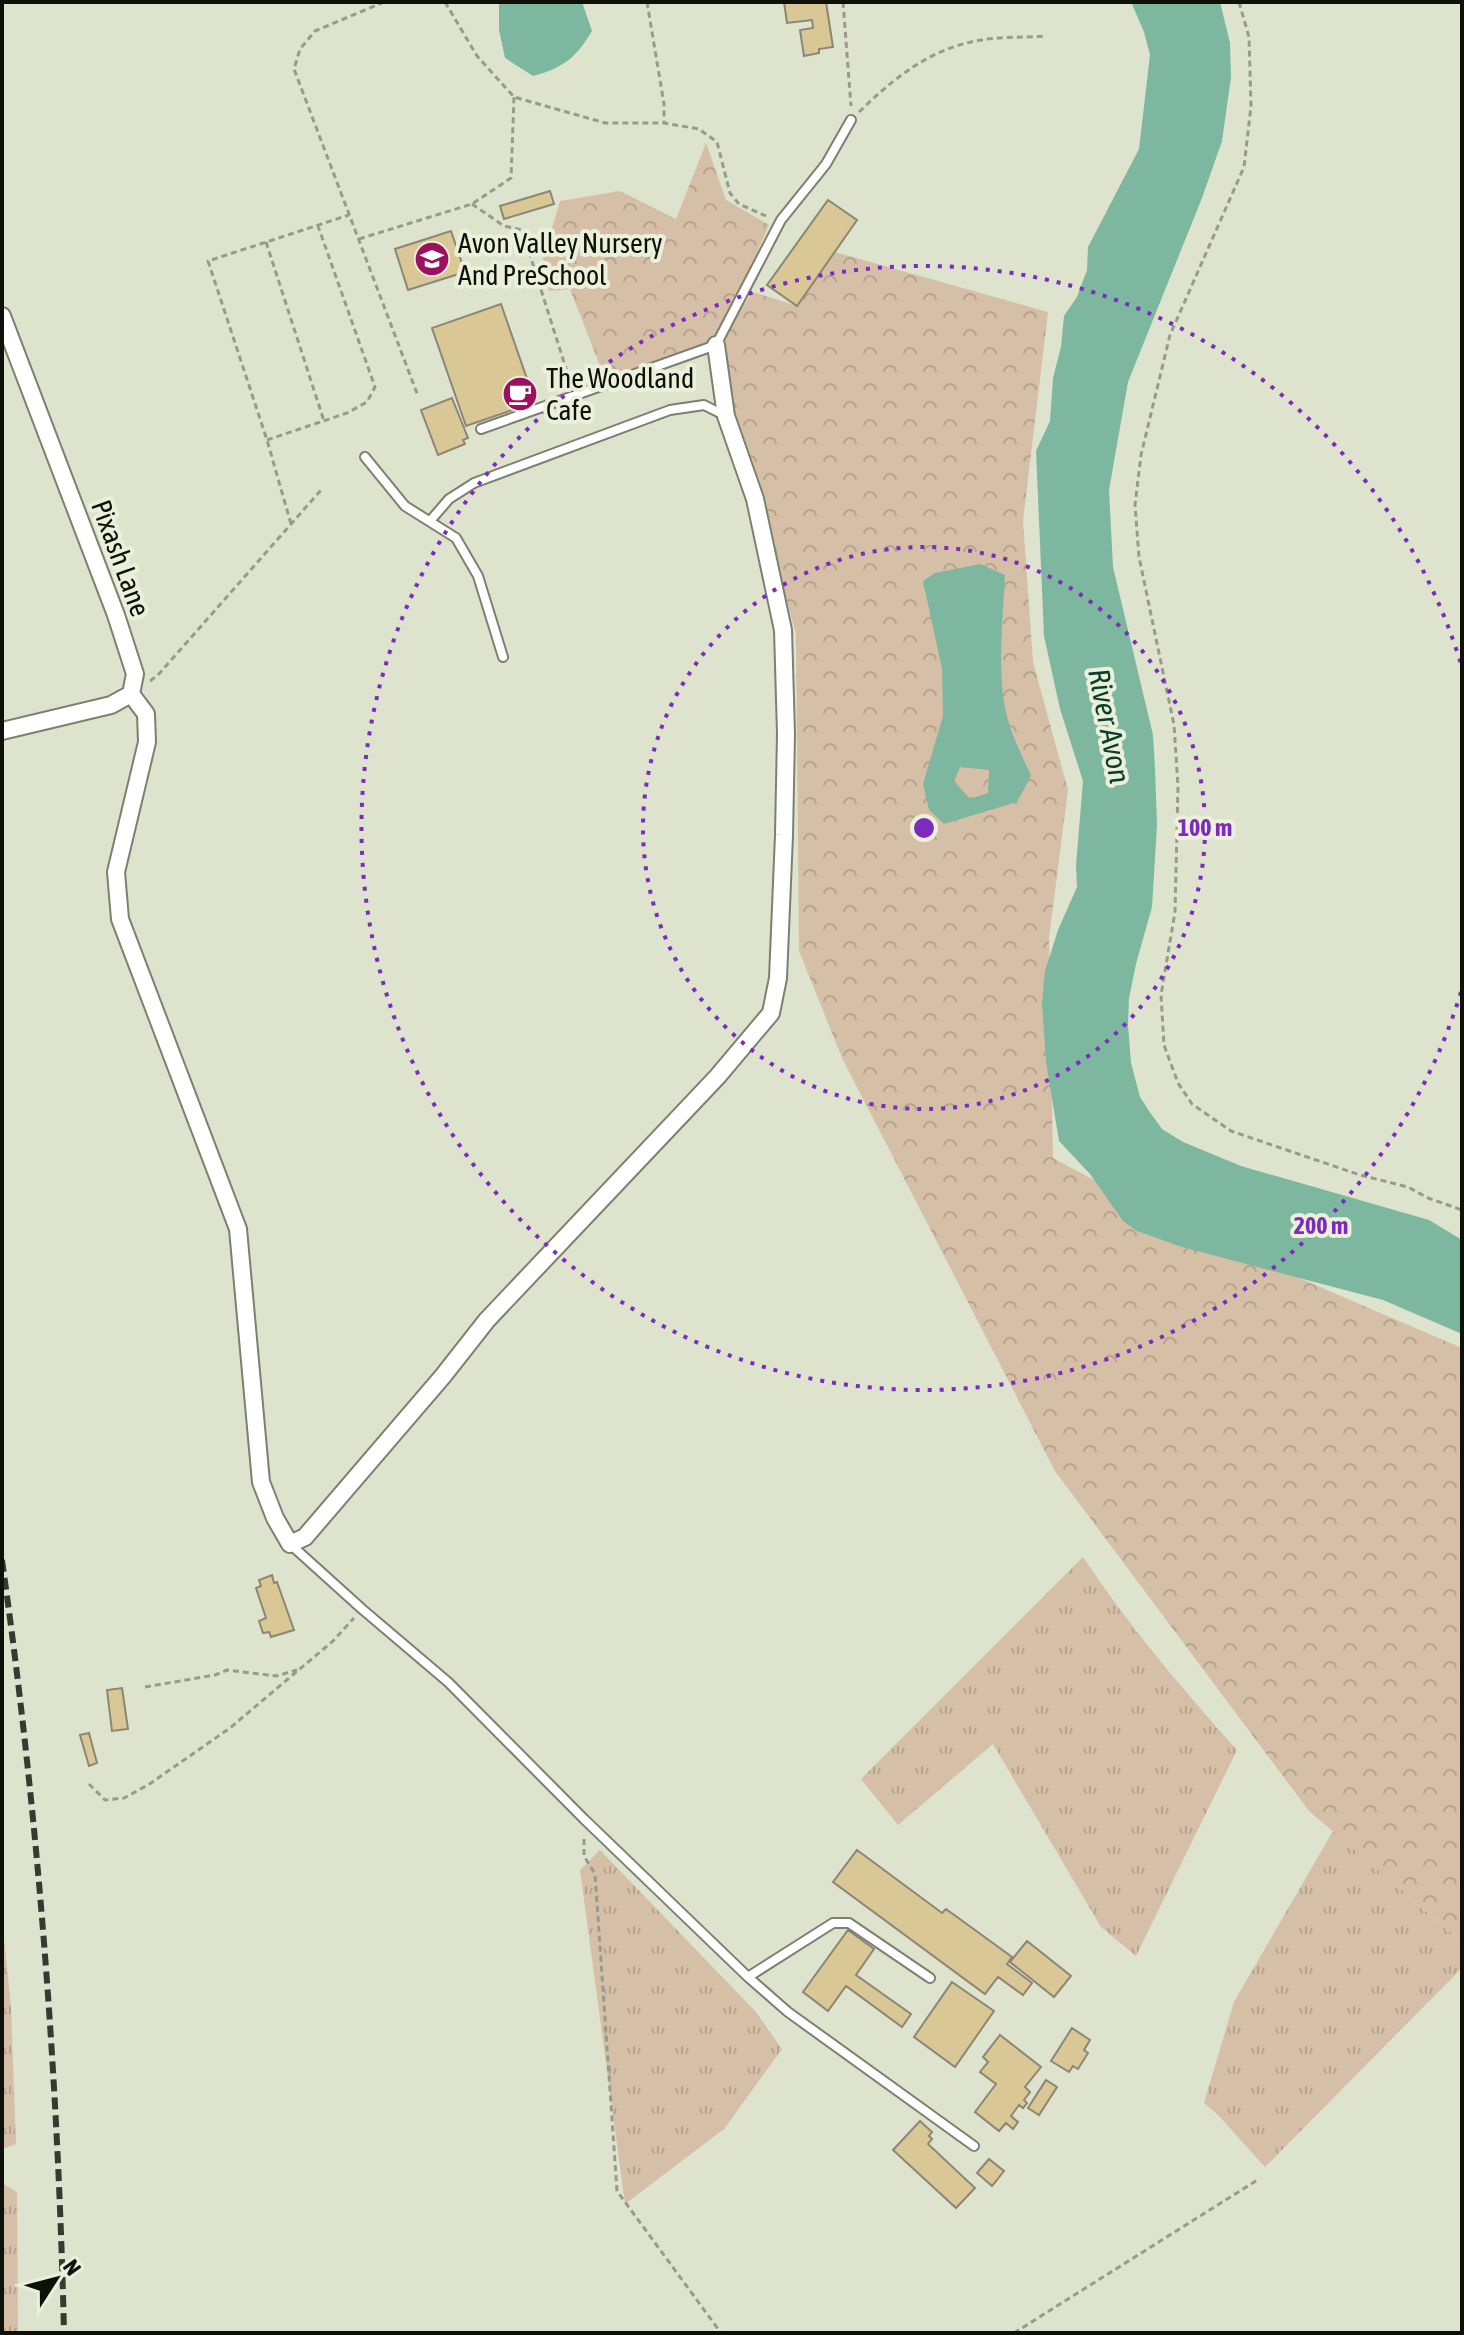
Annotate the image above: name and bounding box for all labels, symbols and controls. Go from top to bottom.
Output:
place label: Avon Valley Nursery And PreSchool [458,227,663,291]
school or university icon: Avon Valley Nursery And PreSchool [413,240,451,278]
place label: The Woodland Cafe [546,362,694,426]
cafe icon: The Woodland Cafe [501,375,539,413]
street label: Pixash Lane [85,495,157,621]
water label: River Avon [1082,666,1138,786]
centre of rings [910,814,938,842]
text: 100 m [1178,814,1232,841]
text: 200 m [1294,1212,1348,1239]
north arrow [16,2239,96,2319]
text: N [58,2254,87,2280]

